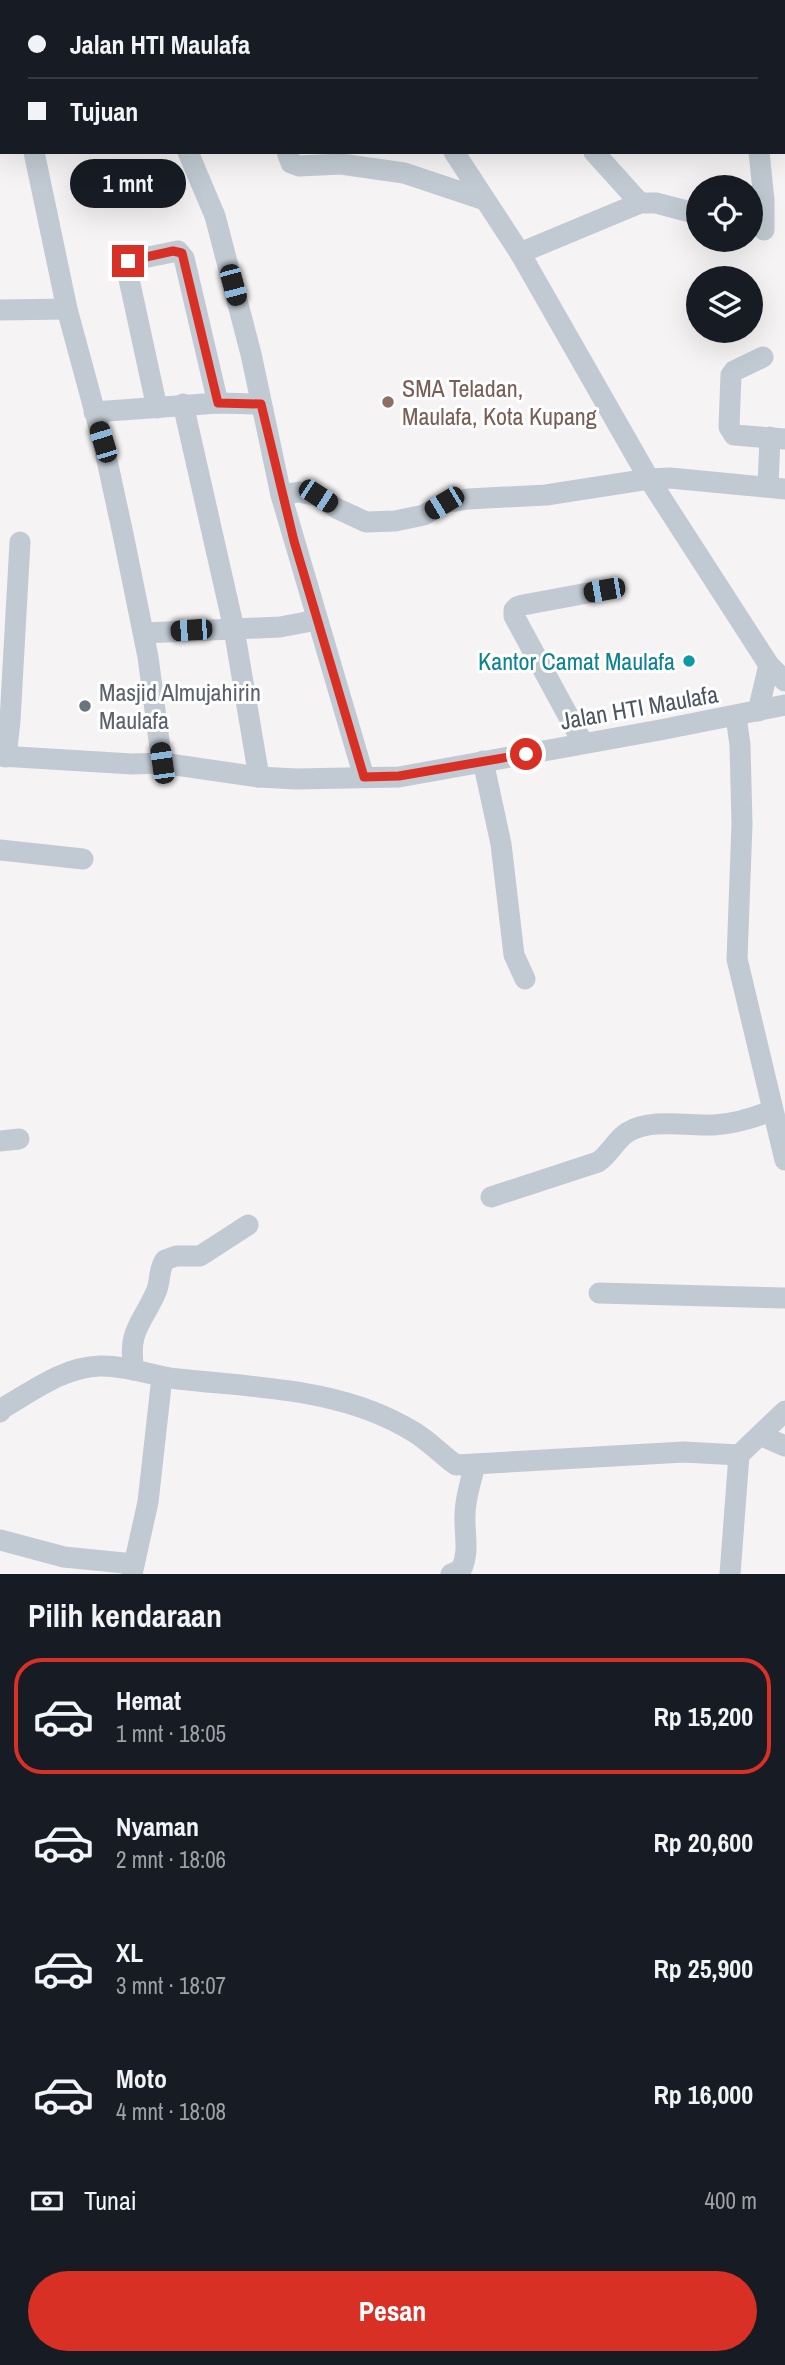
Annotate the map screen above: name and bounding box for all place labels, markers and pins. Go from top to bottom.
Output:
place label: SMA Teladan, Maulafa, Kota Kupang [402,372,597,432]
marker: SMA Teladan, Maulafa, Kota Kupang [380,394,396,410]
place label: Kantor Camat Maulafa [478,645,675,677]
marker: Kantor Camat Maulafa [681,653,697,669]
place label: Masjid Almujahirin Maulafa [99,676,261,736]
marker: Masjid Almujahirin Maulafa [77,698,93,714]

